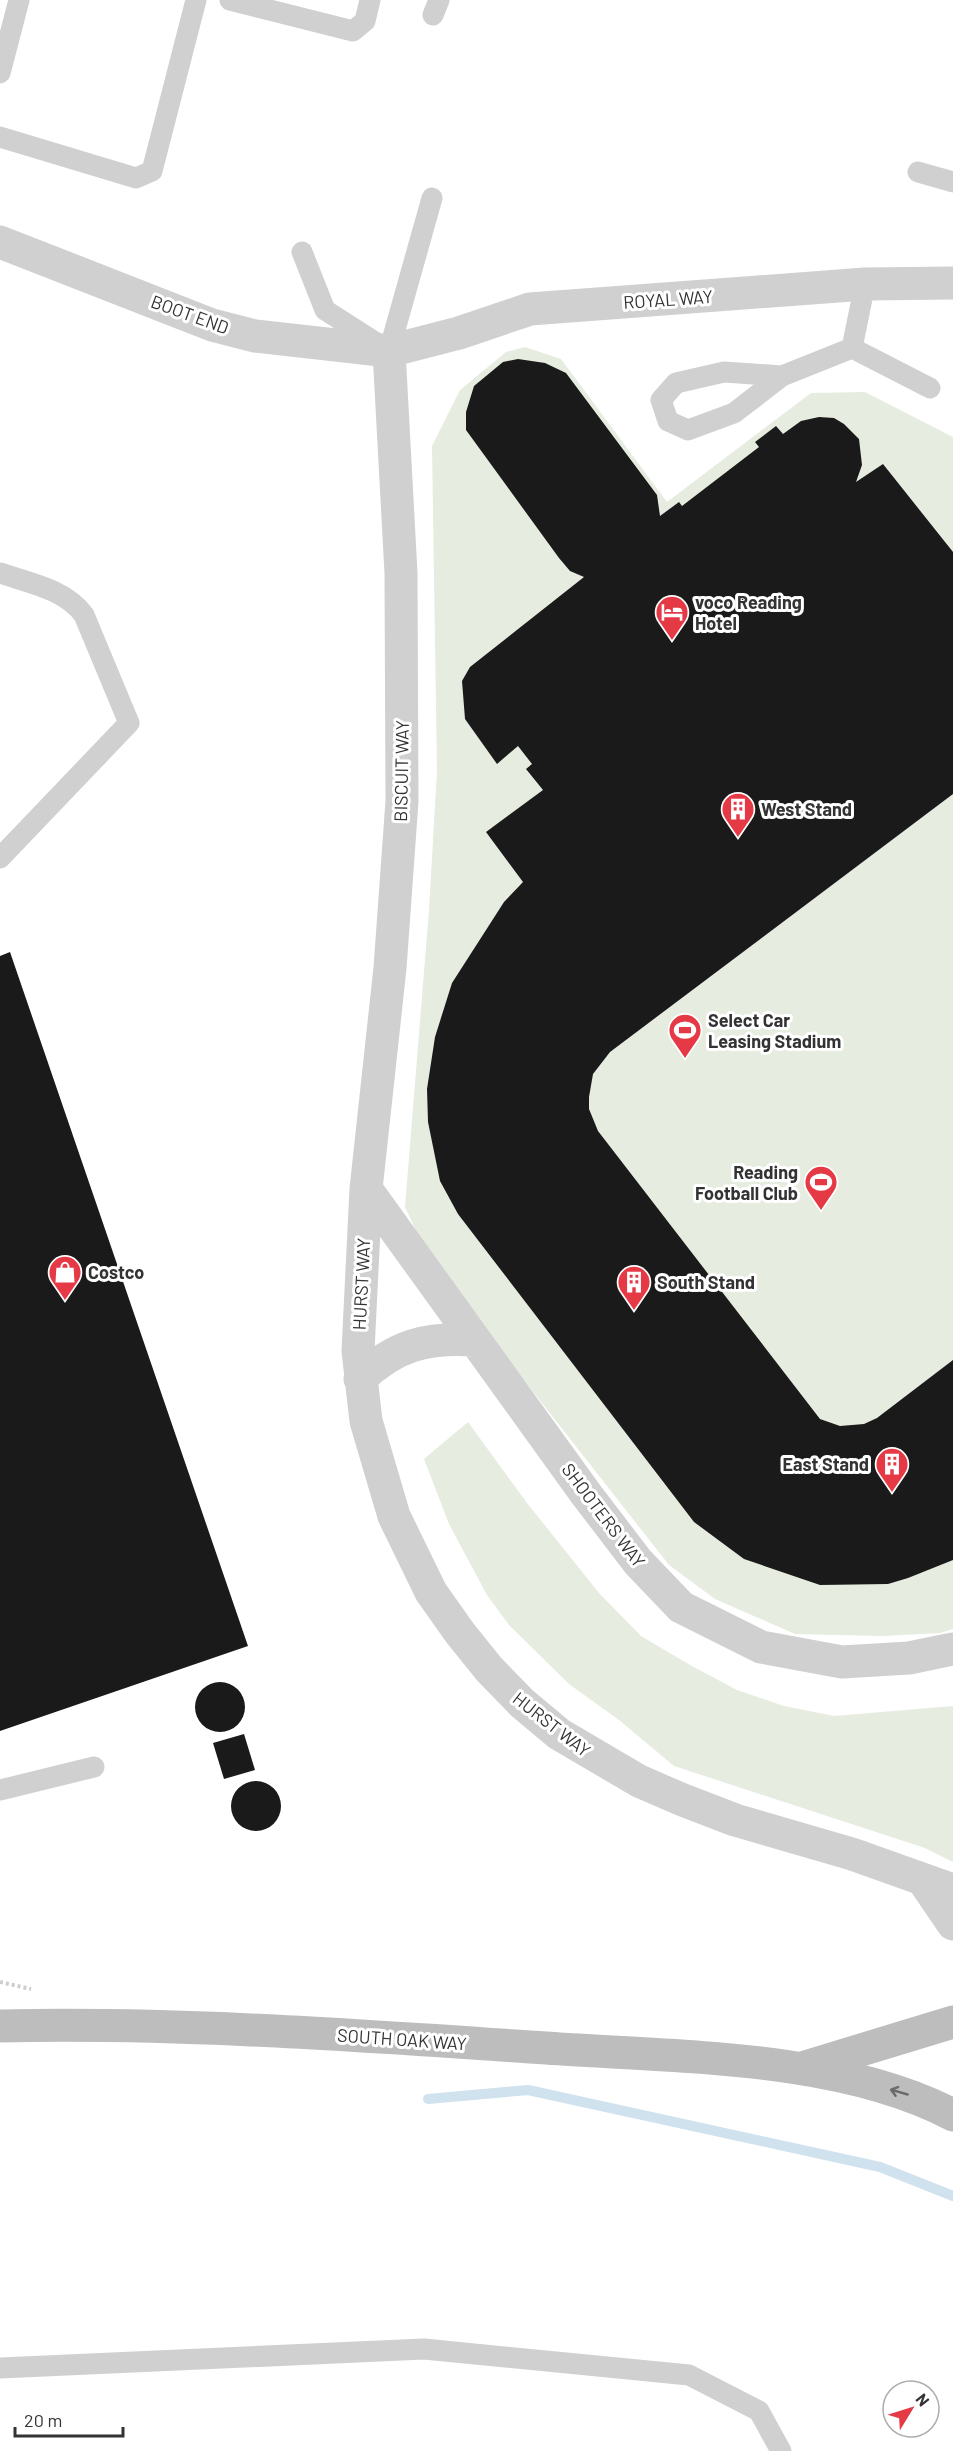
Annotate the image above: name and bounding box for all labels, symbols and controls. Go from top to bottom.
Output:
street label: ROYAL WAY [623,285,713,313]
street label: BOOT END [148,290,232,338]
place label: voco Reading Hotel [695,591,802,634]
hotel icon: voco Reading Hotel [654,594,690,641]
street label: BISCUIT WAY [389,720,413,822]
building icon: West Stand [720,791,756,838]
place label: West Stand [761,798,852,820]
place label: Select Car Leasing Stadium [708,1009,841,1052]
sports icon: Select Car Leasing Stadium [667,1012,703,1059]
place label: Reading Football Club [695,1161,798,1204]
sports icon: Reading Football Club [803,1164,839,1211]
street label: HURST WAY [348,1237,374,1331]
shop icon: Costco [47,1254,83,1301]
place label: Costco [88,1261,144,1283]
building icon: South Stand [616,1264,652,1311]
place label: South Stand [657,1271,755,1293]
building icon: East Stand [874,1446,910,1493]
place label: East Stand [782,1453,869,1475]
street label: SHOOTERS WAY [558,1459,650,1571]
street label: HURST WAY [509,1687,595,1761]
street label: SOUTH OAK WAY [337,2024,467,2054]
one-way arrow [890,2086,909,2098]
north arrow [881,2379,941,2439]
text: N [912,2389,934,2409]
scale bar [15,2400,123,2438]
text: 20 m [24,2409,62,2431]

